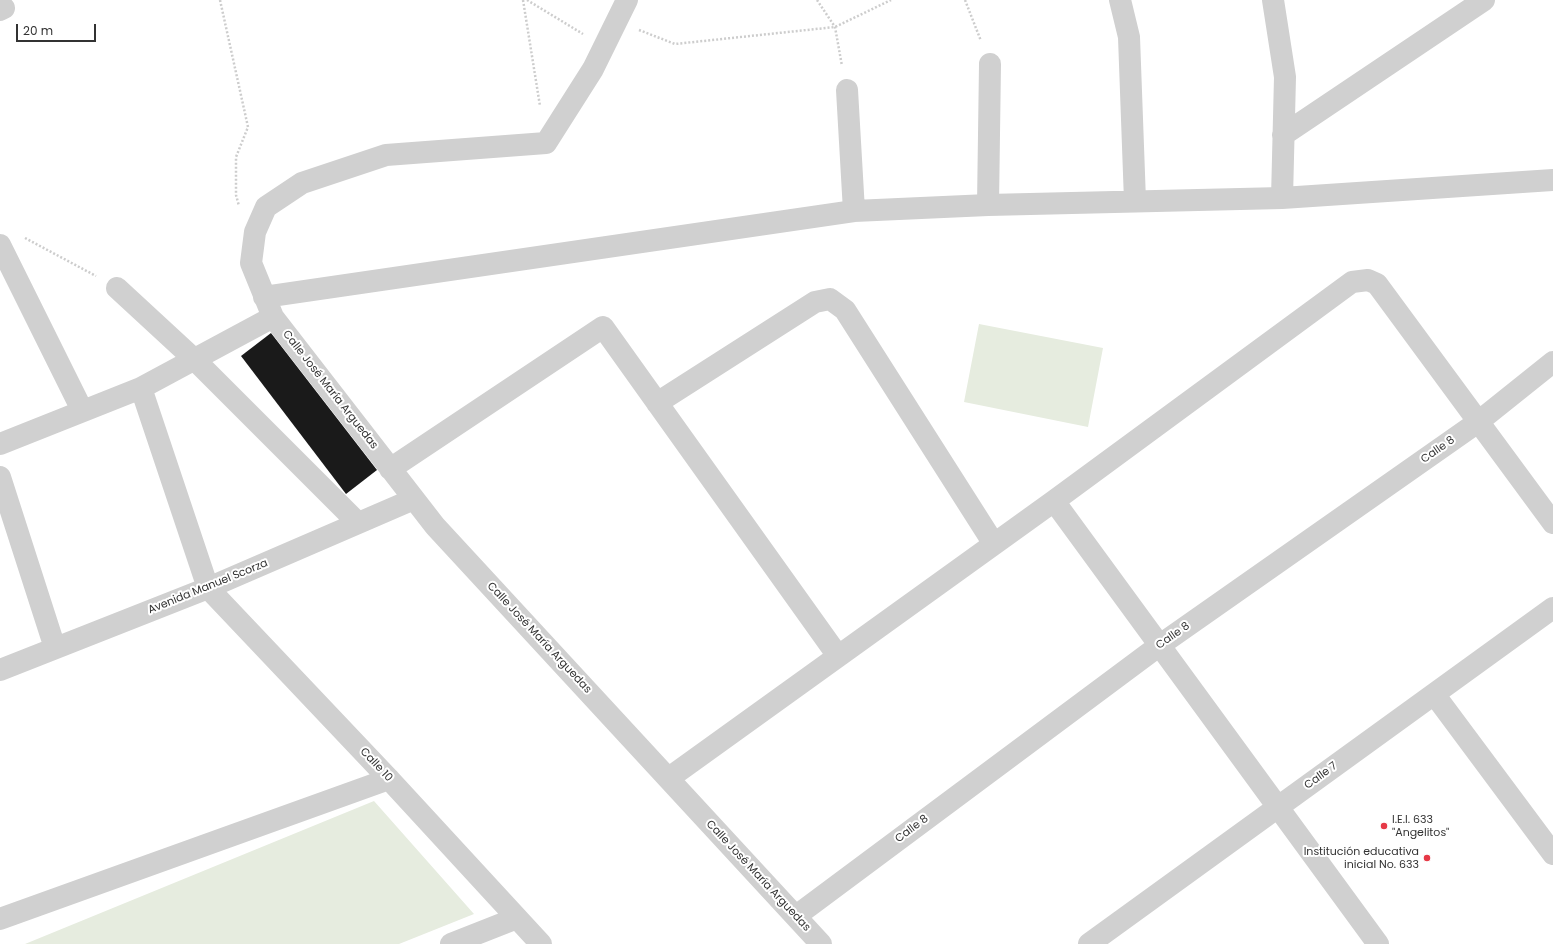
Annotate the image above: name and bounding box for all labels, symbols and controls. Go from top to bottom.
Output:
scale bar [18,16,98,42]
text: 20 m [23,22,53,39]
street label: Calle José María Arguedas [280,328,380,452]
street label: Calle 8 [1419,434,1457,466]
street label: Avenida Manuel Scorza [146,557,270,617]
street label: Calle José María Arguedas [484,580,594,696]
street label: Calle 8 [1154,620,1192,652]
street label: Calle 10 [357,745,395,785]
street label: Calle 7 [1302,760,1340,792]
street label: Calle 8 [893,812,931,846]
place label: I.E.I. 633 "Angelitos" [1392,813,1449,839]
street label: Calle José María Arguedas [703,818,813,934]
marker: I.E.I. 633 "Angelitos" [1379,821,1389,831]
place label: Institución educativa inicial No. 633 [1304,845,1419,871]
marker: Institución educativa inicial No. 633 [1422,853,1432,863]

